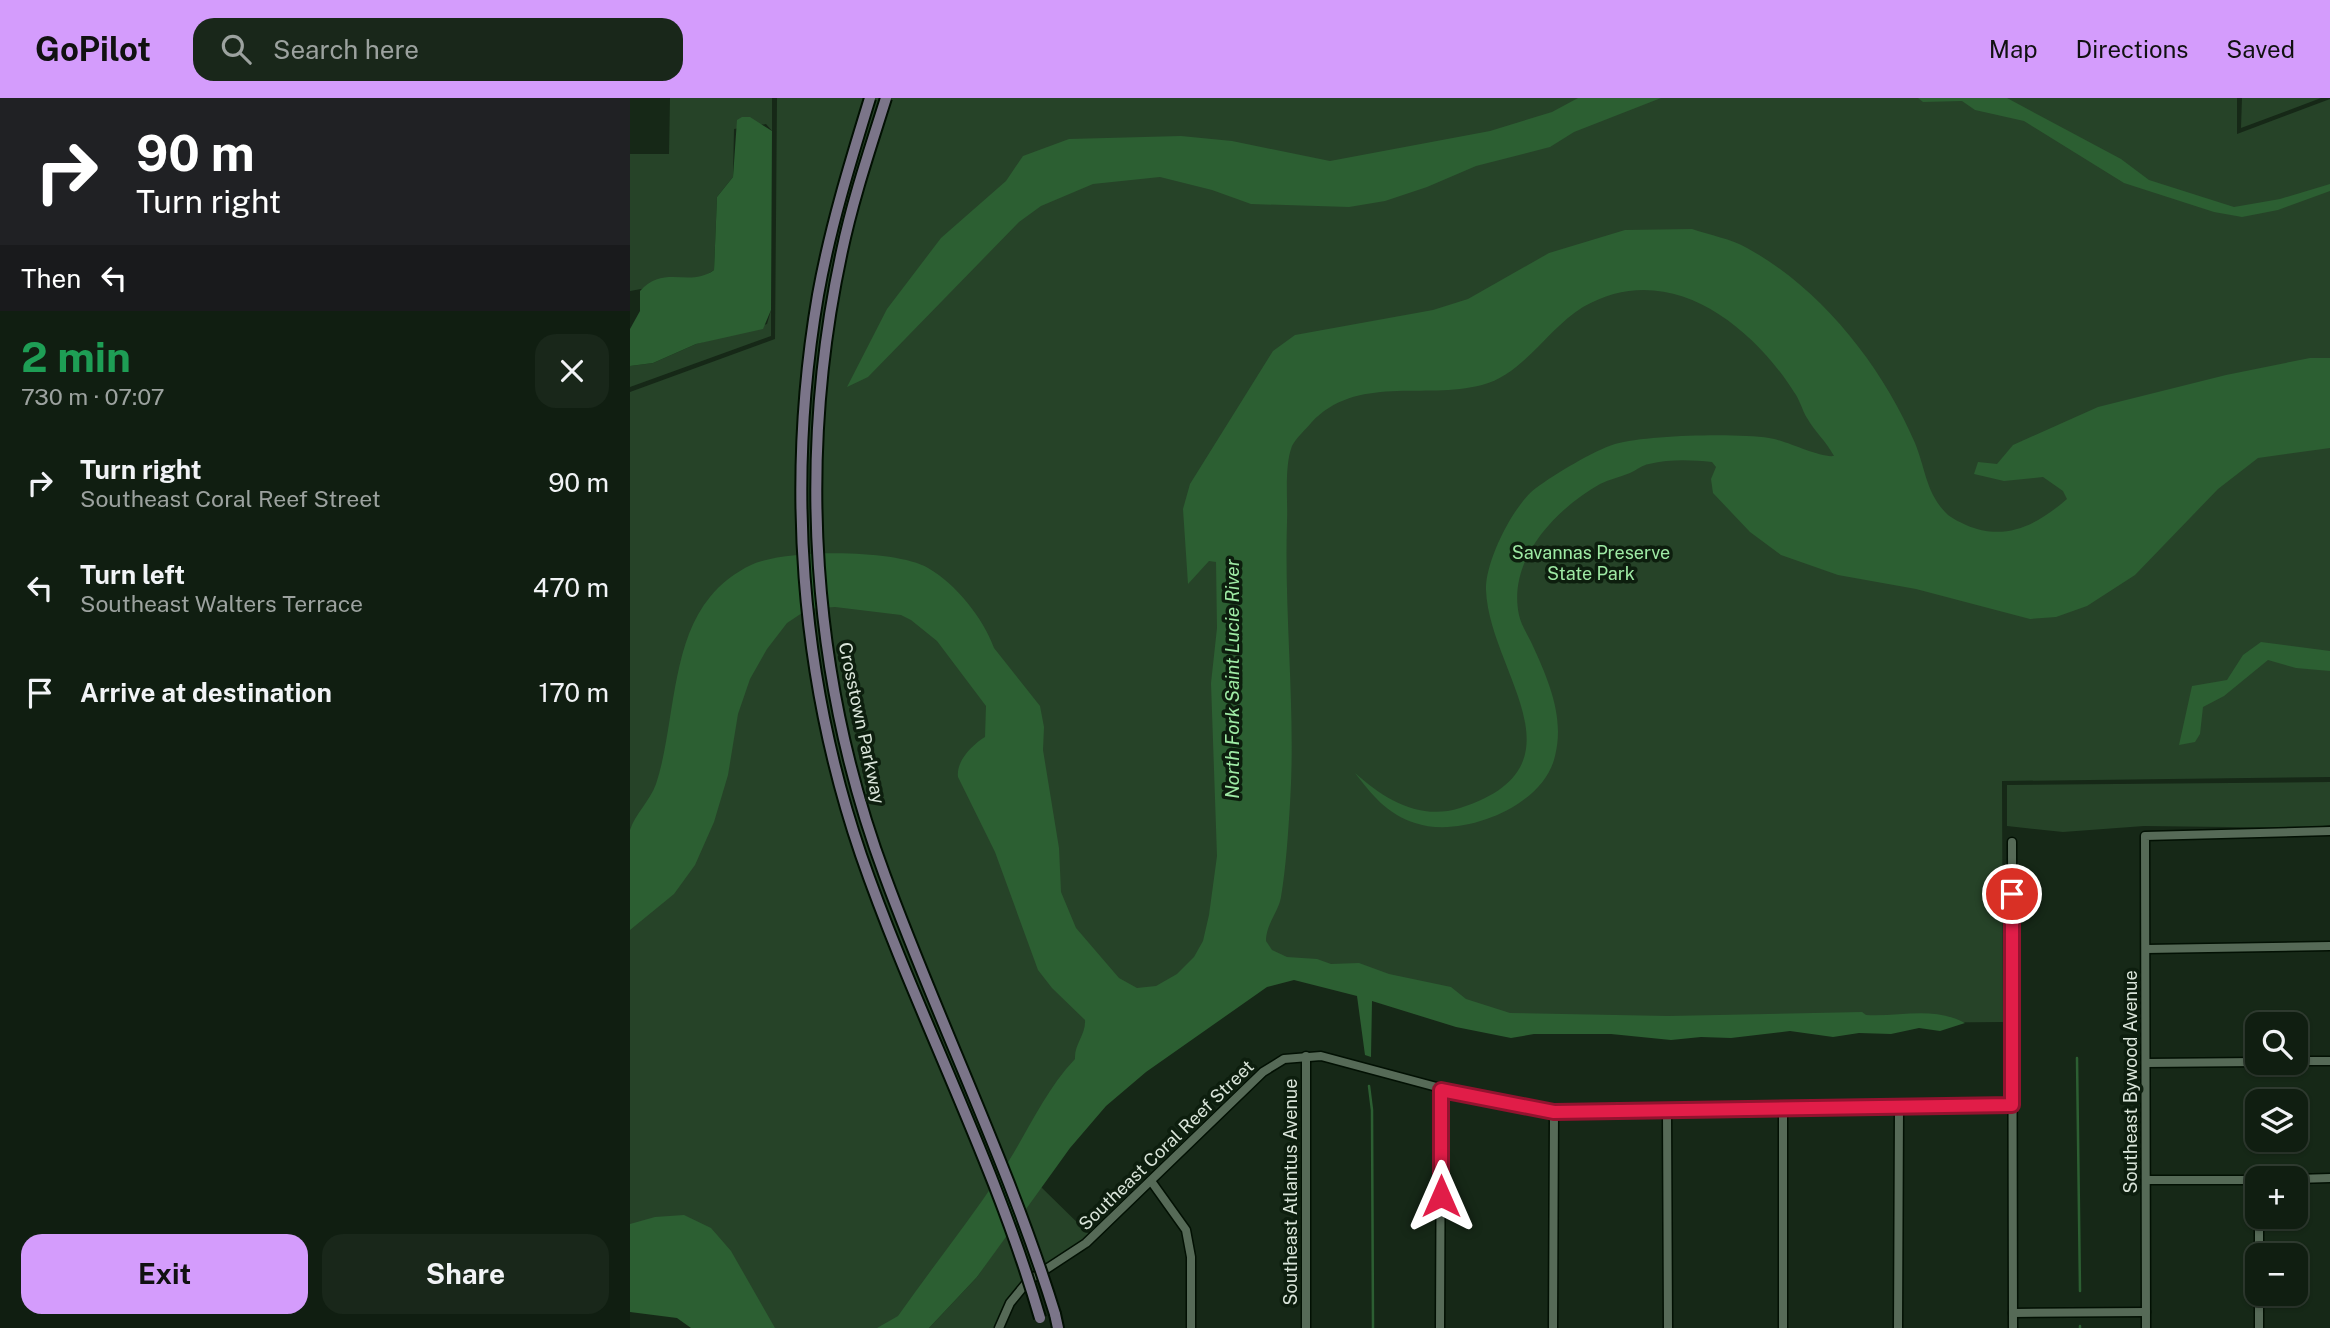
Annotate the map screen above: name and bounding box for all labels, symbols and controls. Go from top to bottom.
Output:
search box [193,18,683,81]
text: GoPilot [35,30,151,68]
icon: search [217,30,255,68]
text: Search here [273,34,419,65]
text: Map [1989,35,2038,63]
text: Directions [2076,35,2188,63]
text: Saved [2226,35,2295,63]
text: 90 m [136,124,255,182]
icon: right [21,126,112,217]
text: Turn right [136,183,281,220]
icon: left [95,259,133,297]
text: Then [21,263,81,294]
text: 2 min [21,332,131,381]
button: close [535,334,609,408]
text: 730 m · 07:07 [21,383,165,410]
text: Turn right [80,454,202,485]
icon: right [21,464,59,502]
text: 90 m [548,467,609,498]
text: Southeast Coral Reef Street [80,485,381,512]
park label: Savannas Preserve State Park [1512,542,1670,584]
water label: North Fork Saint Lucie River [1221,558,1243,799]
text: Turn left [80,559,185,590]
icon: left [21,569,59,607]
text: 470 m [533,572,609,603]
text: Southeast Walters Terrace [80,590,363,617]
street label: Crosstown Parkway [835,640,889,806]
icon: arrive [21,674,59,712]
text: Arrive at destination [80,677,332,708]
text: 170 m [539,677,609,708]
pin [1982,864,2042,924]
icon: arrive [1993,875,2031,913]
street label: Southeast Bywood Avenue [2120,970,2141,1194]
map controls [2245,1012,2308,1306]
button: search [2245,1012,2308,1075]
street label: Southeast Coral Reef Street [1074,1056,1258,1234]
street label: Southeast Atlantus Avenue [1280,1079,1301,1305]
button: layers [2245,1089,2308,1152]
position arrow [1404,1159,1478,1233]
button: + [2245,1166,2308,1229]
button: Exit [21,1234,308,1314]
button: Share [322,1234,609,1314]
button: − [2245,1243,2308,1306]

